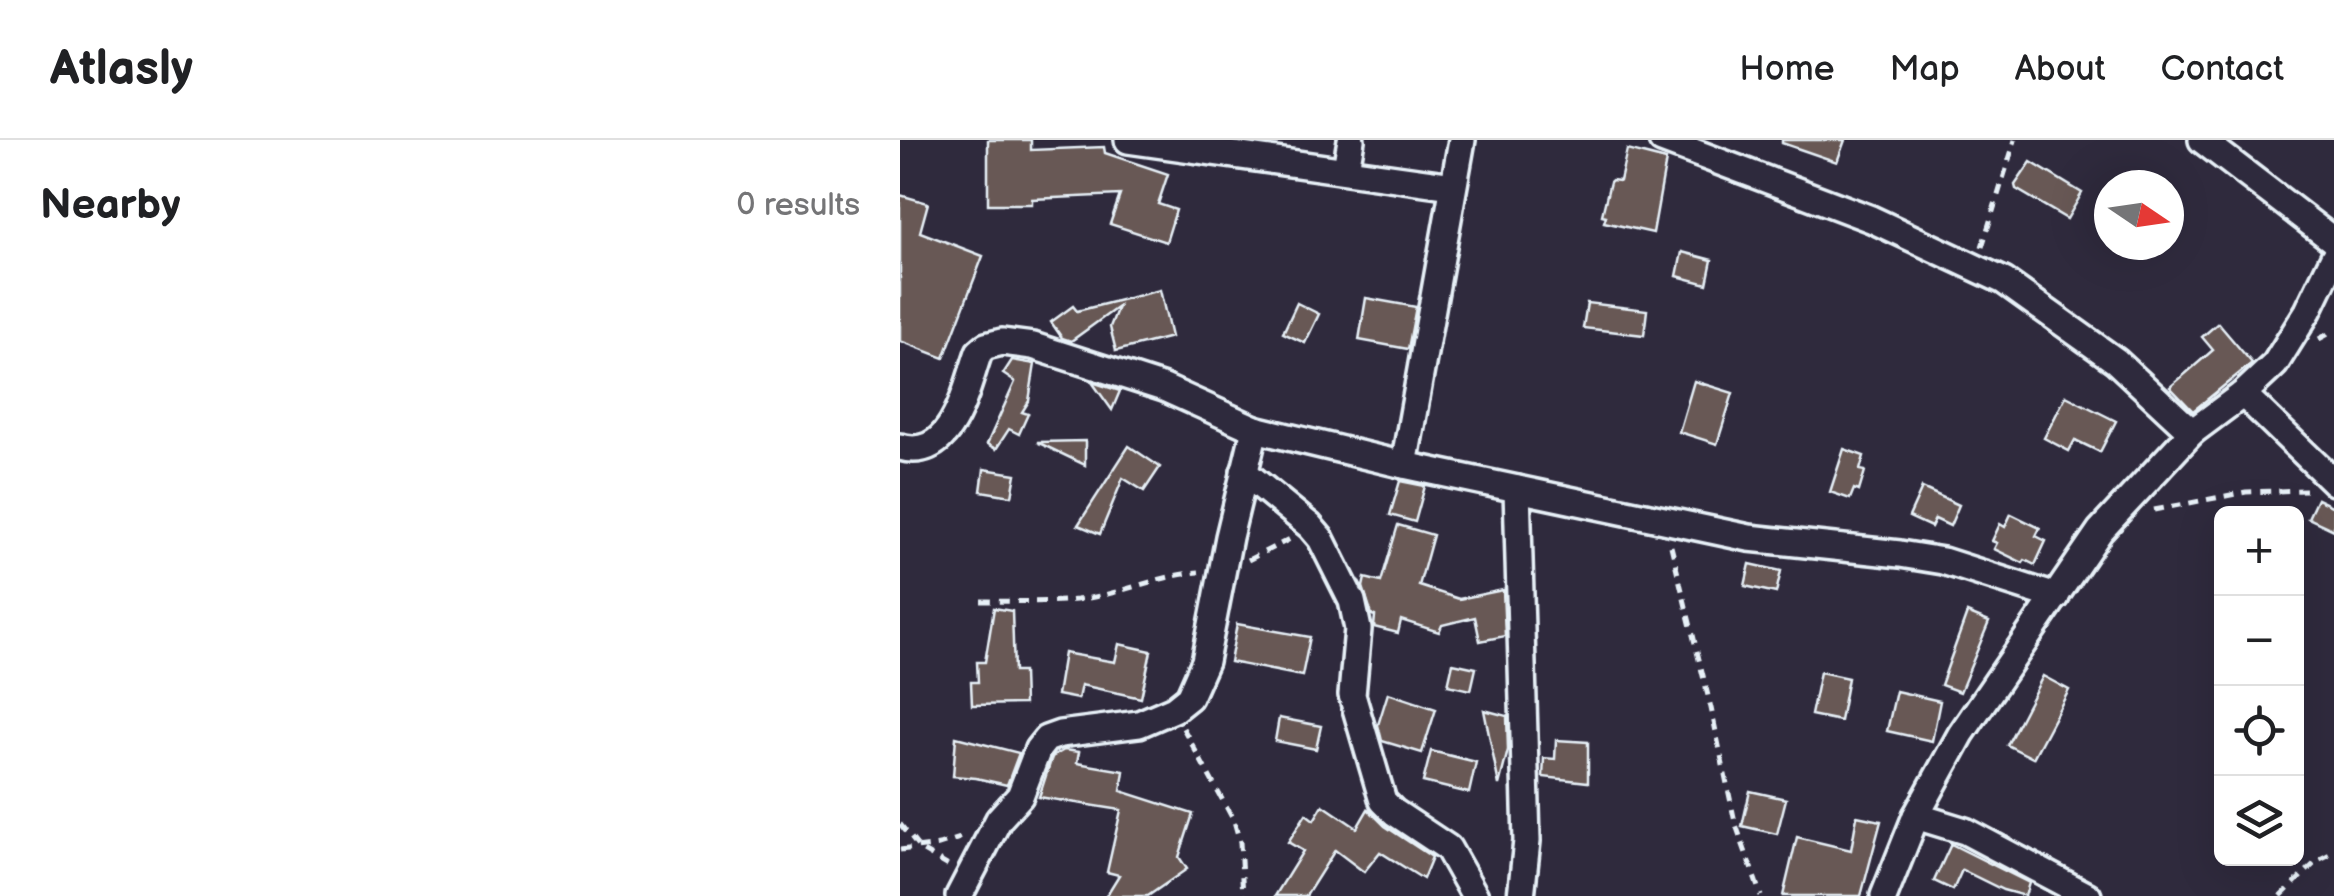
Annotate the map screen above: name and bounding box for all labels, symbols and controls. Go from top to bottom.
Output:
text: Atlasly [50,41,193,98]
text: Home [1739,48,1834,91]
text: Map [1889,48,1960,91]
text: About [2015,48,2106,91]
text: Contact [2161,48,2284,91]
north arrow [2094,170,2184,260]
text: Nearby [40,180,180,231]
text: 0 results [737,186,860,225]
map controls [2214,506,2304,866]
button: + [2214,506,2304,596]
button: − [2214,596,2304,686]
button: locate [2214,686,2304,776]
button: layers [2214,776,2304,866]

